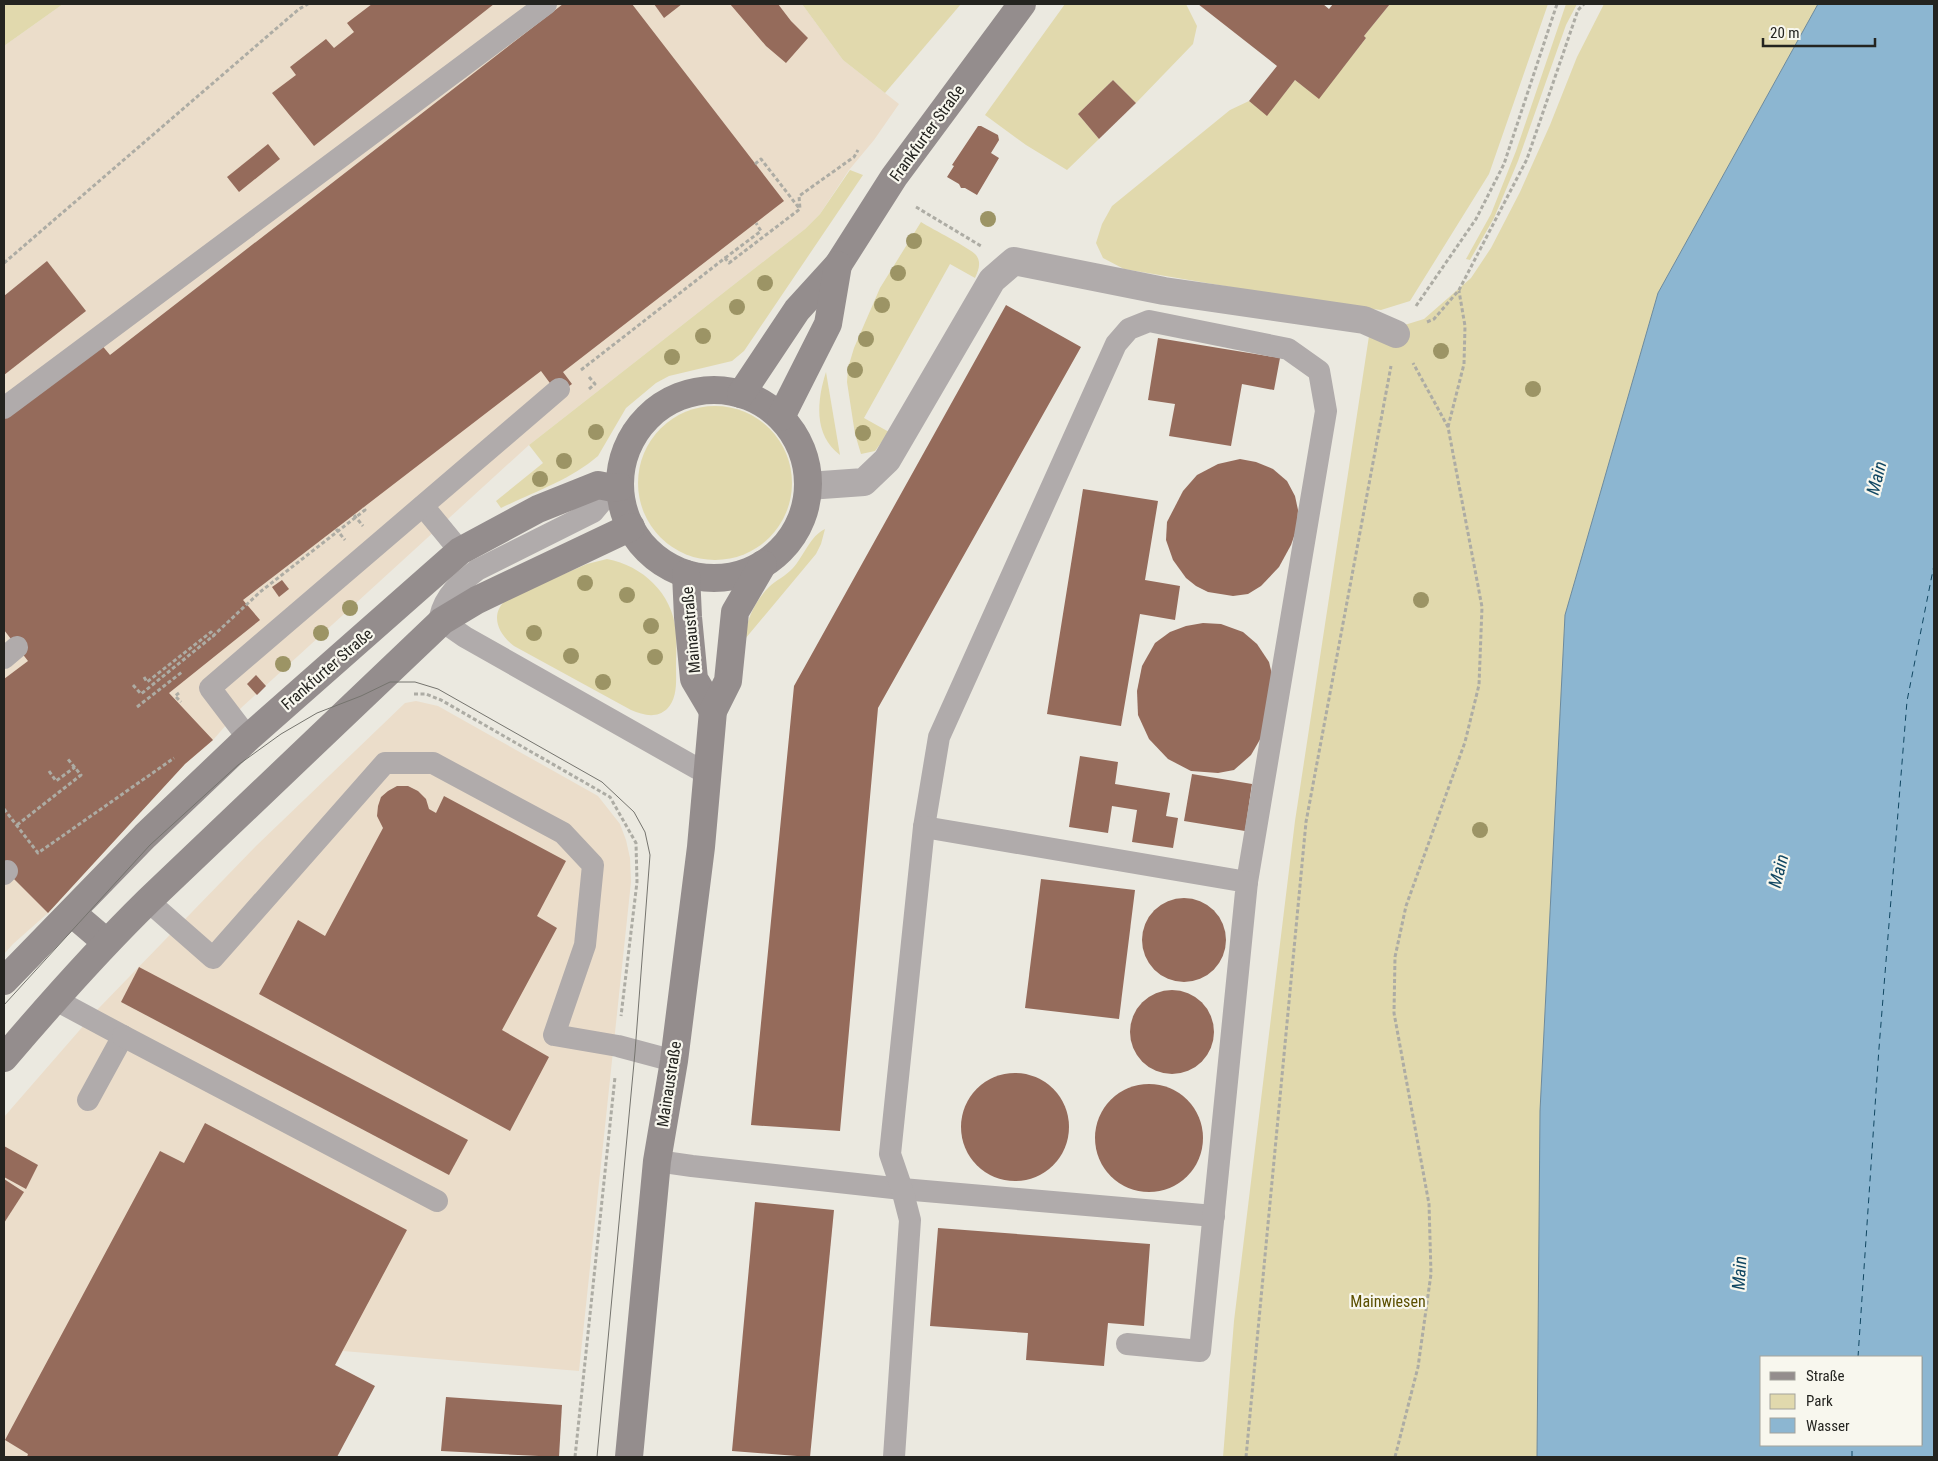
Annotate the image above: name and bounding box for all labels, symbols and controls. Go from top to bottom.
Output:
scale bar [1763,15,1876,47]
text: 20 m [1770,24,1800,42]
street label: Frankfurter Straße [886,81,968,185]
water label: Main [1862,459,1890,497]
street label: Mainaustraße [678,586,704,674]
street label: Frankfurter Straße [278,624,376,714]
water label: Main [1764,852,1792,890]
street label: Mainaustraße [653,1040,685,1128]
water label: Main [1728,1255,1750,1291]
park label: Mainwiesen [1350,1292,1426,1311]
legend [1760,1356,1923,1446]
text: Straße [1806,1367,1845,1385]
text: Park [1806,1392,1833,1410]
text: Wasser [1806,1417,1850,1435]

